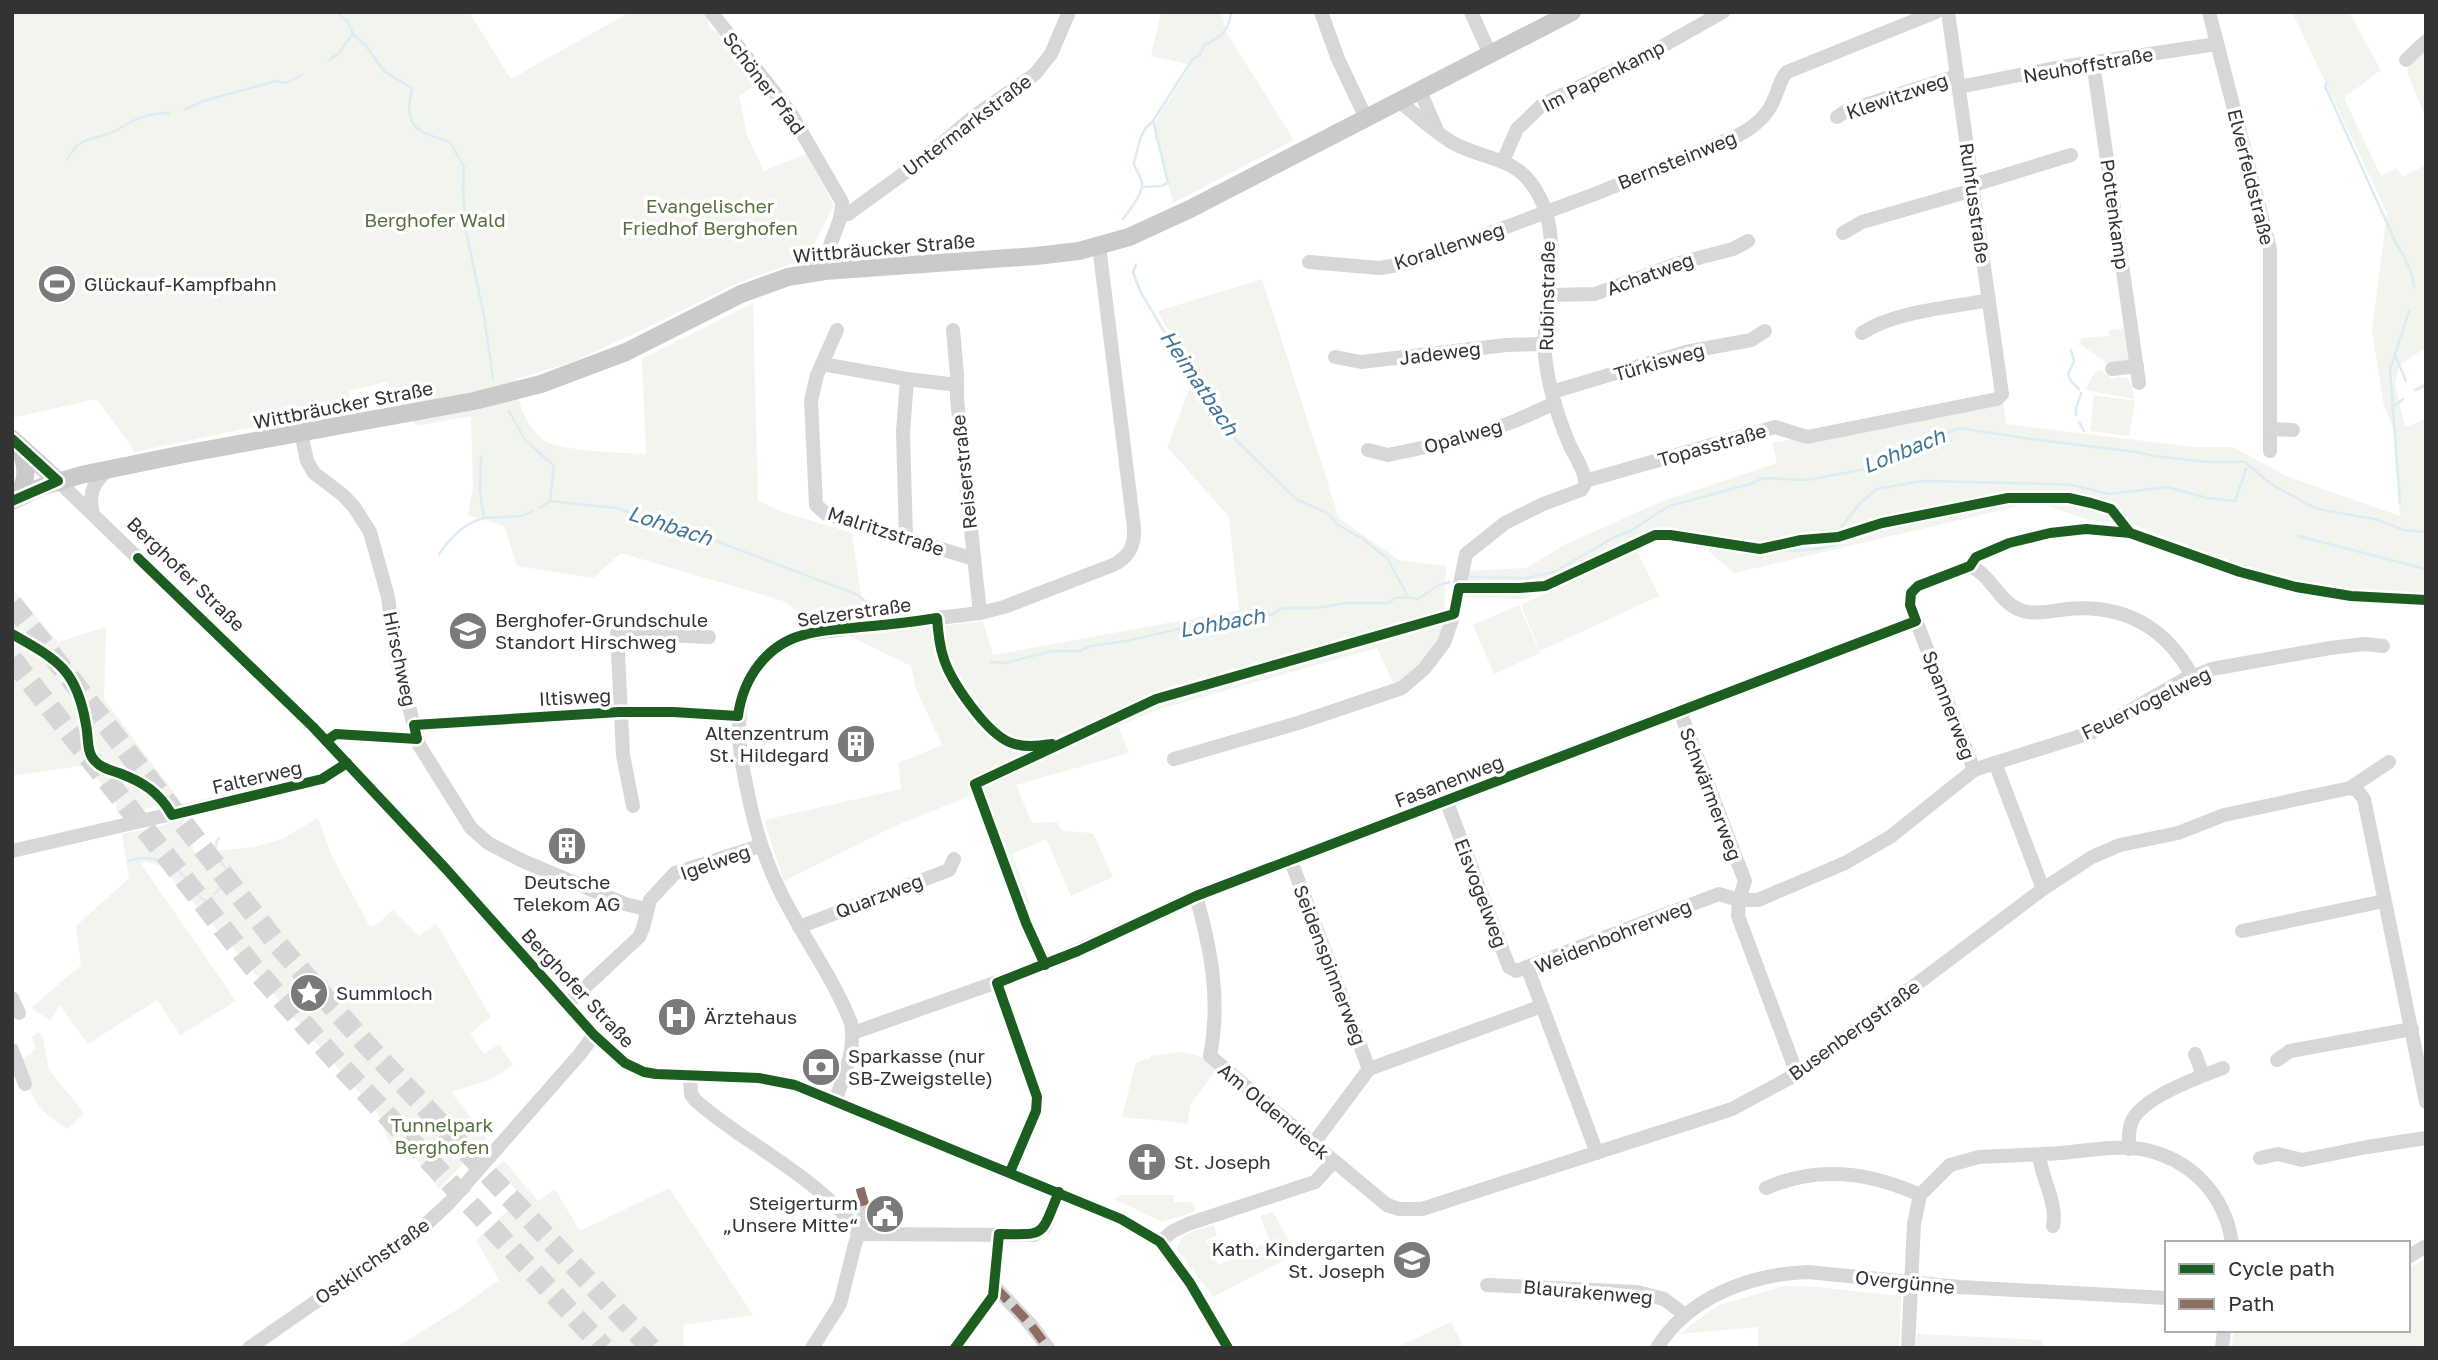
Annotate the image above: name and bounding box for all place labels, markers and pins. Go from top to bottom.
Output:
sports icon: Glückauf-Kampfbahn [36,263,78,305]
place label: Glückauf-Kampfbahn [84,272,277,295]
place label: Berghofer-Grundschule Standort Hirschweg [495,608,708,653]
school or university icon: Berghofer-Grundschule Standort Hirschweg [447,610,489,652]
place label: Altenzentrum St. Hildegard [705,721,829,766]
building icon: Altenzentrum St. Hildegard [835,723,877,765]
building icon: Deutsche Telekom AG [546,825,588,867]
place label: Deutsche Telekom AG [513,870,621,915]
place icon: Summloch [288,972,330,1014]
place label: Summloch [336,981,433,1004]
hospital icon: Ärztehaus [656,996,698,1038]
place label: Ärztehaus [704,1005,797,1028]
place label: Sparkasse (nur SB-Zweigstelle) [848,1044,993,1089]
bank icon: Sparkasse (nur SB-Zweigstelle) [800,1046,842,1088]
church icon: St. Joseph [1126,1141,1168,1183]
place label: St. Joseph [1174,1150,1271,1173]
place label: Steigerturm „Unsere Mitte“ [723,1191,858,1236]
public building icon: Steigerturm „Unsere Mitte“ [864,1193,906,1235]
place label: Kath. Kindergarten St. Joseph [1211,1237,1385,1282]
school or university icon: Kath. Kindergarten St. Joseph [1391,1239,1433,1281]

